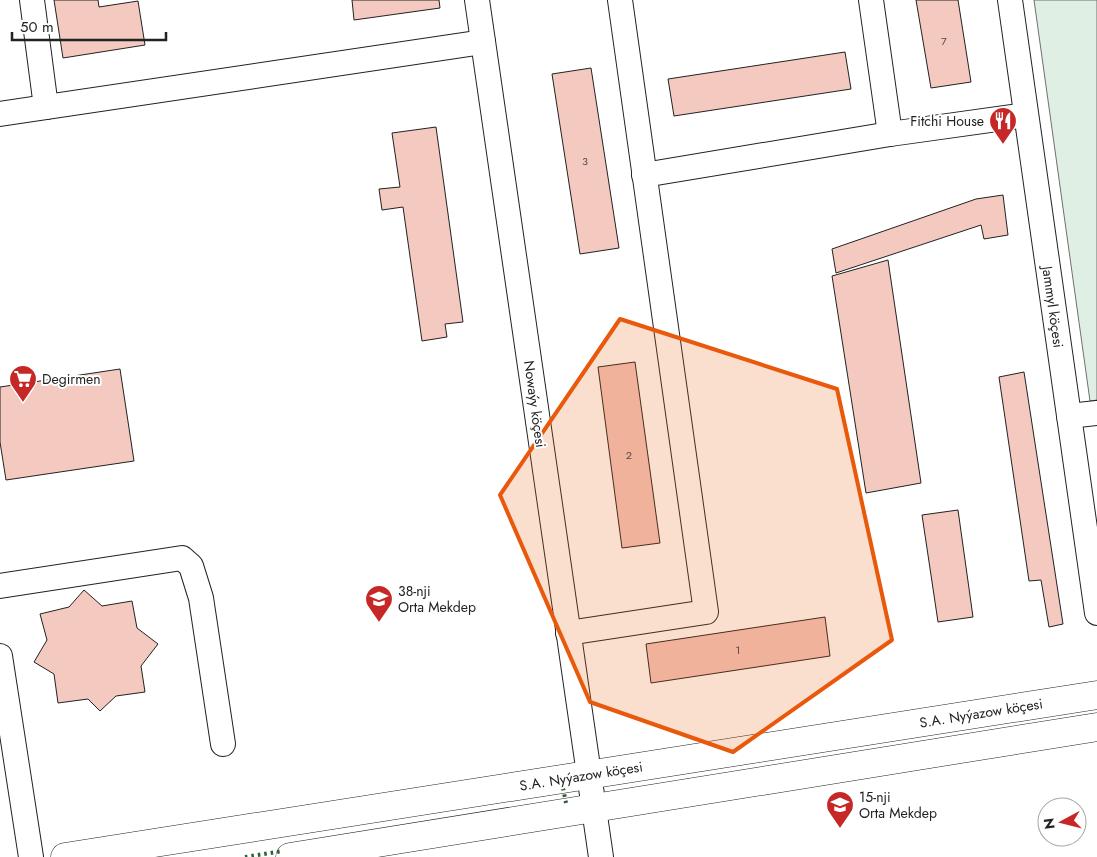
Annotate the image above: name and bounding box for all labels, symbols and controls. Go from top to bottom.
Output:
scale bar [12,10,166,42]
text: 50 m [20,16,54,38]
house number: 7 [941,33,947,49]
restaurant icon: Fitchi House [988,106,1018,145]
place label: Fitchi House [910,111,984,131]
house number: 3 [582,153,588,169]
street label: Jammyl köçesi [1037,263,1069,349]
street label: Nowaýy köçesi [519,359,551,449]
supermarket icon: Degirmen [8,364,38,403]
place label: Degirmen [42,369,101,389]
house number: 2 [626,447,632,463]
place label: 38-nji Orta Mekdep [398,581,476,617]
school or university icon: 38-nji Orta Mekdep [364,584,394,623]
house number: 1 [736,642,740,658]
street label: S.A. Nyýazow köçesi [918,693,1044,733]
street label: S.A. Nyýazow köçesi [518,756,644,796]
place label: 15-nji Orta Mekdep [859,787,937,823]
school or university icon: 15-nji Orta Mekdep [825,790,855,829]
north arrow [1037,797,1087,847]
text: N [1038,817,1060,830]

